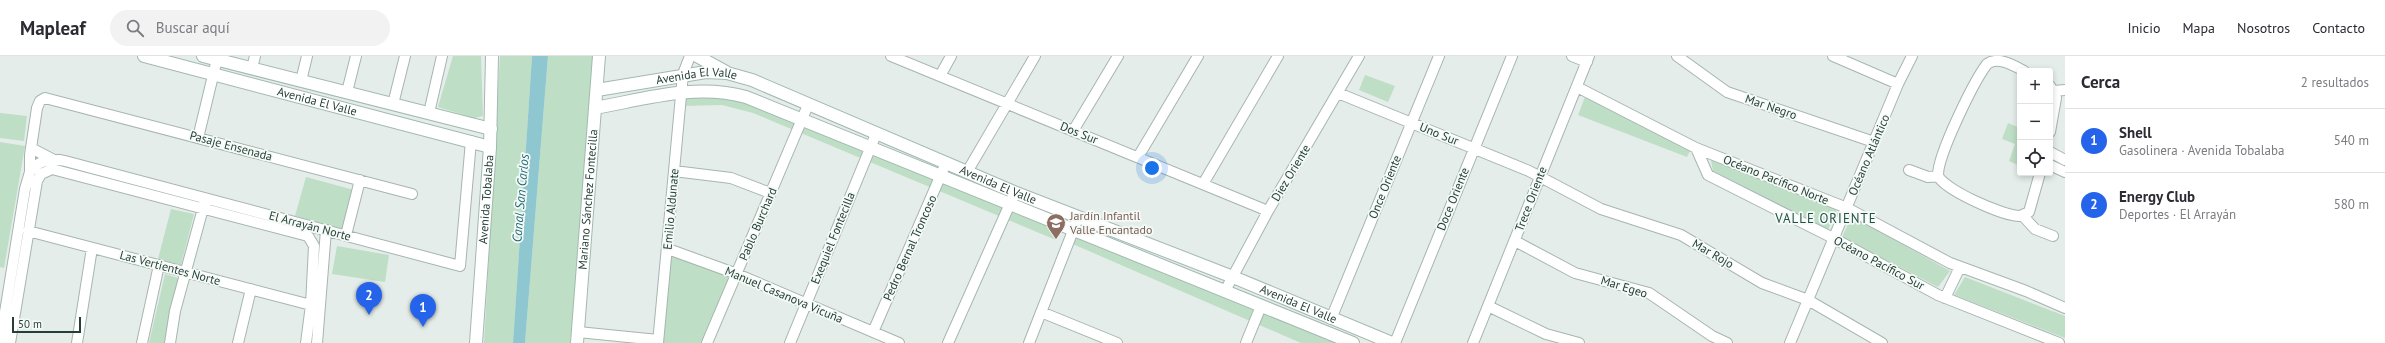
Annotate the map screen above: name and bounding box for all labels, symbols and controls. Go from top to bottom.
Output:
search box [110,10,390,46]
text: Mapleaf [20,16,86,40]
icon: search [124,17,146,39]
text: Buscar aquí [156,18,230,37]
text: Inicio [2127,19,2160,37]
text: Mapa [2182,19,2215,37]
text: Nosotros [2237,19,2290,37]
text: Contacto [2312,19,2365,37]
street label: Avenida El Valle [655,64,739,87]
map controls [2017,68,2053,176]
button: + [2017,68,2053,104]
text: Cerca [2081,71,2120,93]
text: 2 resultados [2301,74,2369,91]
street label: Avenida El Valle [276,83,359,119]
street label: Mar Negro [1743,91,1799,122]
button: − [2017,104,2053,140]
street label: Océano Atlántico [1845,112,1892,198]
street label: Dos Sur [1058,118,1100,147]
street label: Uno Sur [1417,119,1461,148]
text: Shell [2119,123,2152,142]
street label: Pasaje Ensenada [188,127,274,164]
street label: Mariano Sánchez Fontecilla [575,129,600,270]
text: 1 [2090,132,2098,149]
text: 540 m [2334,132,2369,149]
button: locate [2017,140,2053,176]
street label: Diez Oriente [1268,142,1313,204]
text: Gasolinera · Avenida Tobalaba [2119,142,2284,159]
street label: Océano Pacífico Norte [1721,151,1831,208]
water label: Canal San Carlos [508,152,533,243]
street label: Once Oriente [1365,153,1404,221]
street label: Avenida Tobalaba [475,154,496,244]
your location [1142,158,1162,178]
street label: Avenida El Valle [958,162,1039,207]
street label: Trece Oriente [1511,164,1550,233]
street label: Doce Oriente [1433,165,1472,233]
street label: Emilio Aldunate [659,168,682,250]
street label: Pablo Burchard [735,185,780,263]
text: Energy Club [2119,187,2195,206]
street label: Exequiel Fontecilla [807,190,858,286]
street label: Pedro Bernal Troncoso [879,193,940,303]
text: 2 [2090,196,2098,213]
text: 580 m [2334,196,2369,213]
text: Deportes · El Arrayán [2119,206,2236,223]
street label: El Arrayán Norte [268,207,353,244]
place label: Jardín Infantil Valle Encantado [1069,208,1152,237]
district label: VALLE ORIENTE [1774,210,1877,227]
school or university icon: Jardín Infantil Valle Encantado [1045,212,1067,240]
street label: Océano Pacífico Sur [1831,232,1927,293]
street label: Mar Rojo [1690,236,1737,271]
street label: Las Vertientes Norte [118,247,222,288]
street label: Manuel Casanova Vicuña [723,263,846,326]
street label: Mar Egeo [1599,272,1649,301]
street label: Avenida El Valle [1258,281,1339,326]
pin: 2 [356,282,382,315]
pin: 1 [410,294,436,327]
scale bar [12,315,81,334]
text: 50 m [18,317,42,331]

